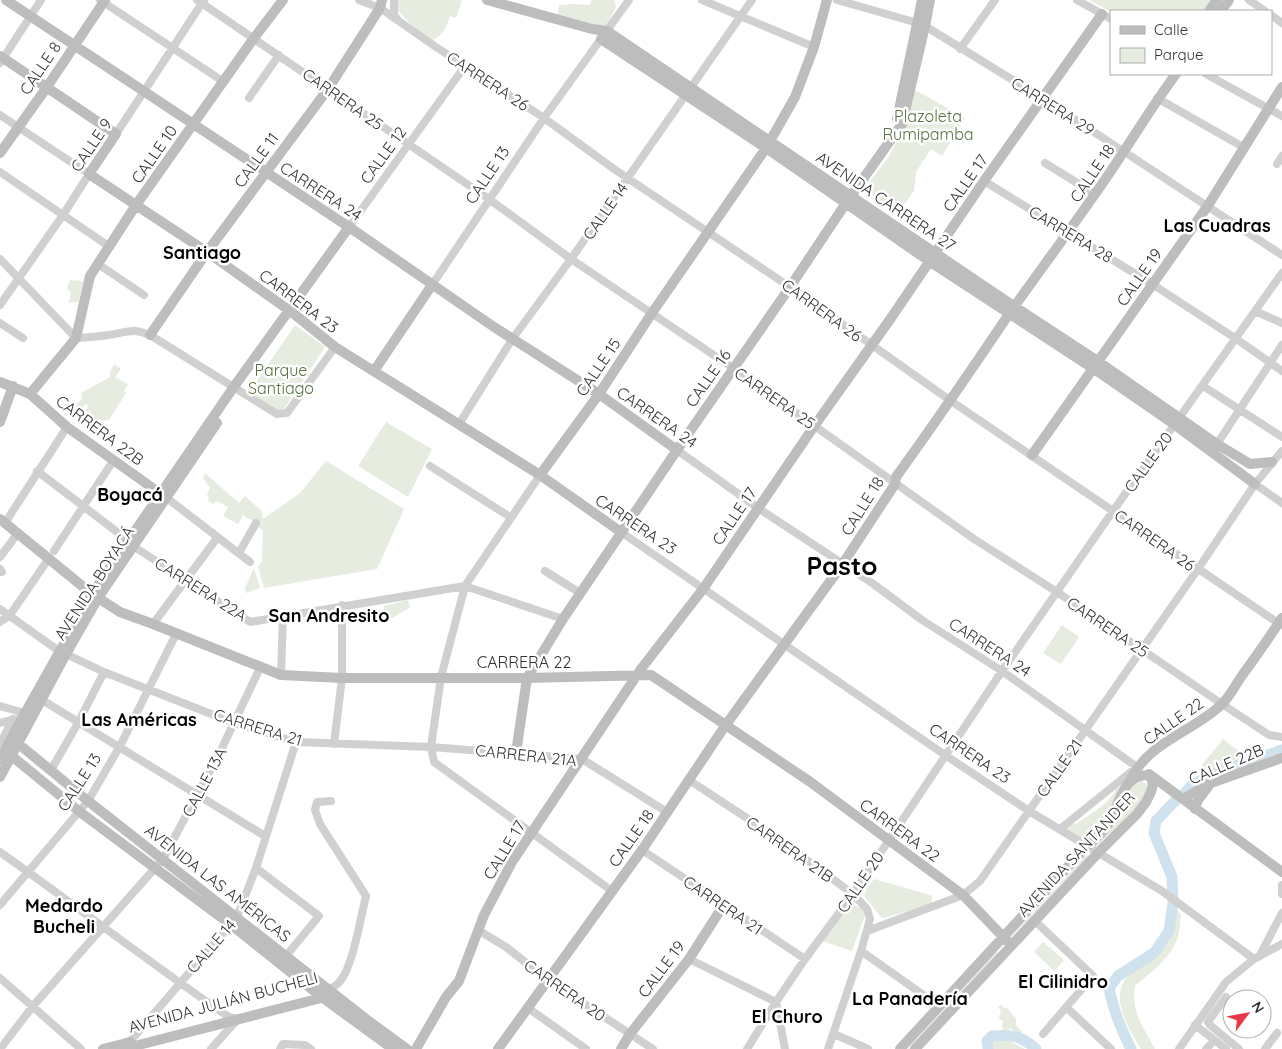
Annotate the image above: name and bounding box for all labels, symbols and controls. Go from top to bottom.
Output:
legend [1110,10,1272,75]
text: Calle [1154,20,1188,39]
street label: CALLE 8 [15,38,65,98]
text: Parque [1154,45,1204,64]
street label: CARRERA 26 [443,47,533,115]
street label: CARRERA 25 [299,64,387,134]
street label: CARRERA 29 [1008,72,1098,140]
park label: Plazoleta Rumipamba [882,106,974,144]
street label: CALLE 9 [66,114,116,176]
street label: CALLE 10 [127,121,181,187]
street label: CALLE 12 [355,122,411,188]
street label: CALLE 11 [229,129,283,191]
street label: CALLE 18 [1065,140,1119,206]
street label: CALLE 13 [460,142,514,208]
street label: AVENIDA CARRERA 27 [812,147,960,255]
street label: CALLE 17 [938,150,992,216]
street label: CARRERA 24 [276,157,366,225]
street label: CALLE 14 [578,178,632,244]
street label: CARRERA 28 [1025,201,1117,267]
district label: Las Cuadras [1163,214,1271,237]
district label: Santiago [163,241,241,264]
street label: CALLE 19 [1112,244,1166,310]
street label: CARRERA 23 [255,265,343,337]
street label: CARRERA 26 [778,274,866,346]
street label: CALLE 15 [571,334,625,400]
street label: CALLE 16 [681,345,735,411]
park label: Parque Santiago [248,360,314,398]
street label: CARRERA 25 [731,363,819,433]
street label: CARRERA 24 [613,382,701,452]
street label: CARRERA 22B [52,390,148,470]
street label: CALLE 20 [1119,428,1177,496]
street label: CALLE 18 [836,473,888,539]
district label: Boyacá [97,483,163,506]
street label: CALLE 17 [707,483,761,549]
street label: CARRERA 23 [591,489,681,559]
street label: CARRERA 26 [1111,505,1200,575]
street label: AVENIDA BOYACÁ [50,522,138,644]
district label: Pasto [806,549,878,582]
street label: CARRERA 22A [151,553,251,625]
street label: CARRERA 25 [1063,592,1153,662]
district label: San Andresito [269,604,389,627]
street label: CARRERA 24 [945,613,1035,681]
street label: CARRERA 22 [477,652,571,672]
street label: CALLE 22 [1139,693,1207,749]
street label: CARRERA 21 [211,704,305,750]
district label: Las Américas [81,708,197,731]
street label: CARRERA 23 [925,718,1015,788]
street label: CALLE 21 [1032,735,1086,801]
street label: CALLE 22B [1186,739,1266,789]
street label: CARRERA 21A [474,740,578,770]
street label: CALLE 13A [177,744,231,820]
street label: CALLE 13 [53,749,105,815]
street label: AVENIDA SANTANDER [1013,787,1139,921]
street label: CARRERA 22 [856,794,944,866]
street label: CALLE 18 [604,805,658,871]
street label: CARRERA 21B [743,812,837,886]
street label: CALLE 17 [479,817,529,883]
street label: AVENIDA LAS AMÉRICAS [141,820,295,946]
street label: CALLE 20 [832,848,888,916]
street label: CARRERA 21 [679,871,767,939]
district label: Medardo Bucheli [25,894,103,938]
street label: CALLE 14 [182,915,240,977]
street label: CALLE 19 [633,937,689,1001]
street label: CARRERA 20 [520,955,610,1025]
street label: AVENIDA JULIÁN BUCHELI [126,967,320,1037]
district label: El Cilinidro [1018,970,1108,993]
district label: La Panadería [852,987,968,1010]
north arrow [1222,989,1272,1039]
text: N [1248,998,1268,1016]
district label: El Churo [751,1005,823,1028]

